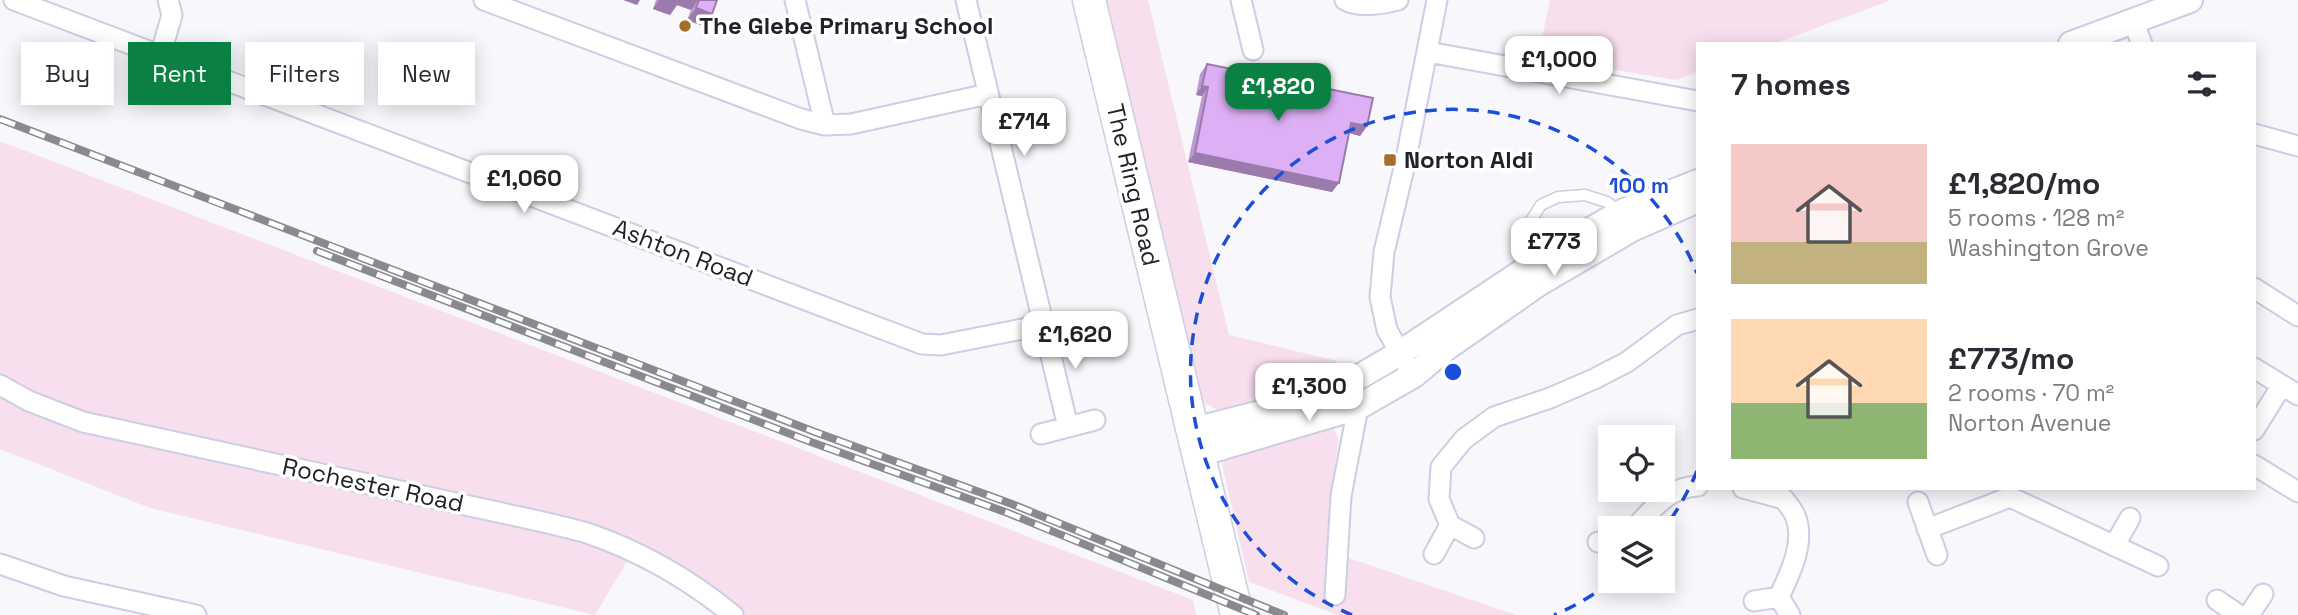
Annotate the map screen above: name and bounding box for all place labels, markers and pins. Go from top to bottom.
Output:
place label: The Glebe Primary School [699,10,994,41]
marker: The Glebe Primary School [677,18,693,34]
pin: £1,000 [1502,36,1616,96]
pin: £1,820 [1221,64,1335,123]
pin: £714 [983,99,1065,158]
place label: Norton Aldi [1404,144,1533,175]
marker: Norton Aldi [1382,152,1398,168]
pin: £1,060 [467,156,581,215]
pin: £773 [1513,218,1595,278]
pin: £1,620 [1018,312,1132,371]
centre of rings [1441,360,1465,384]
pin: £1,300 [1252,364,1366,423]

